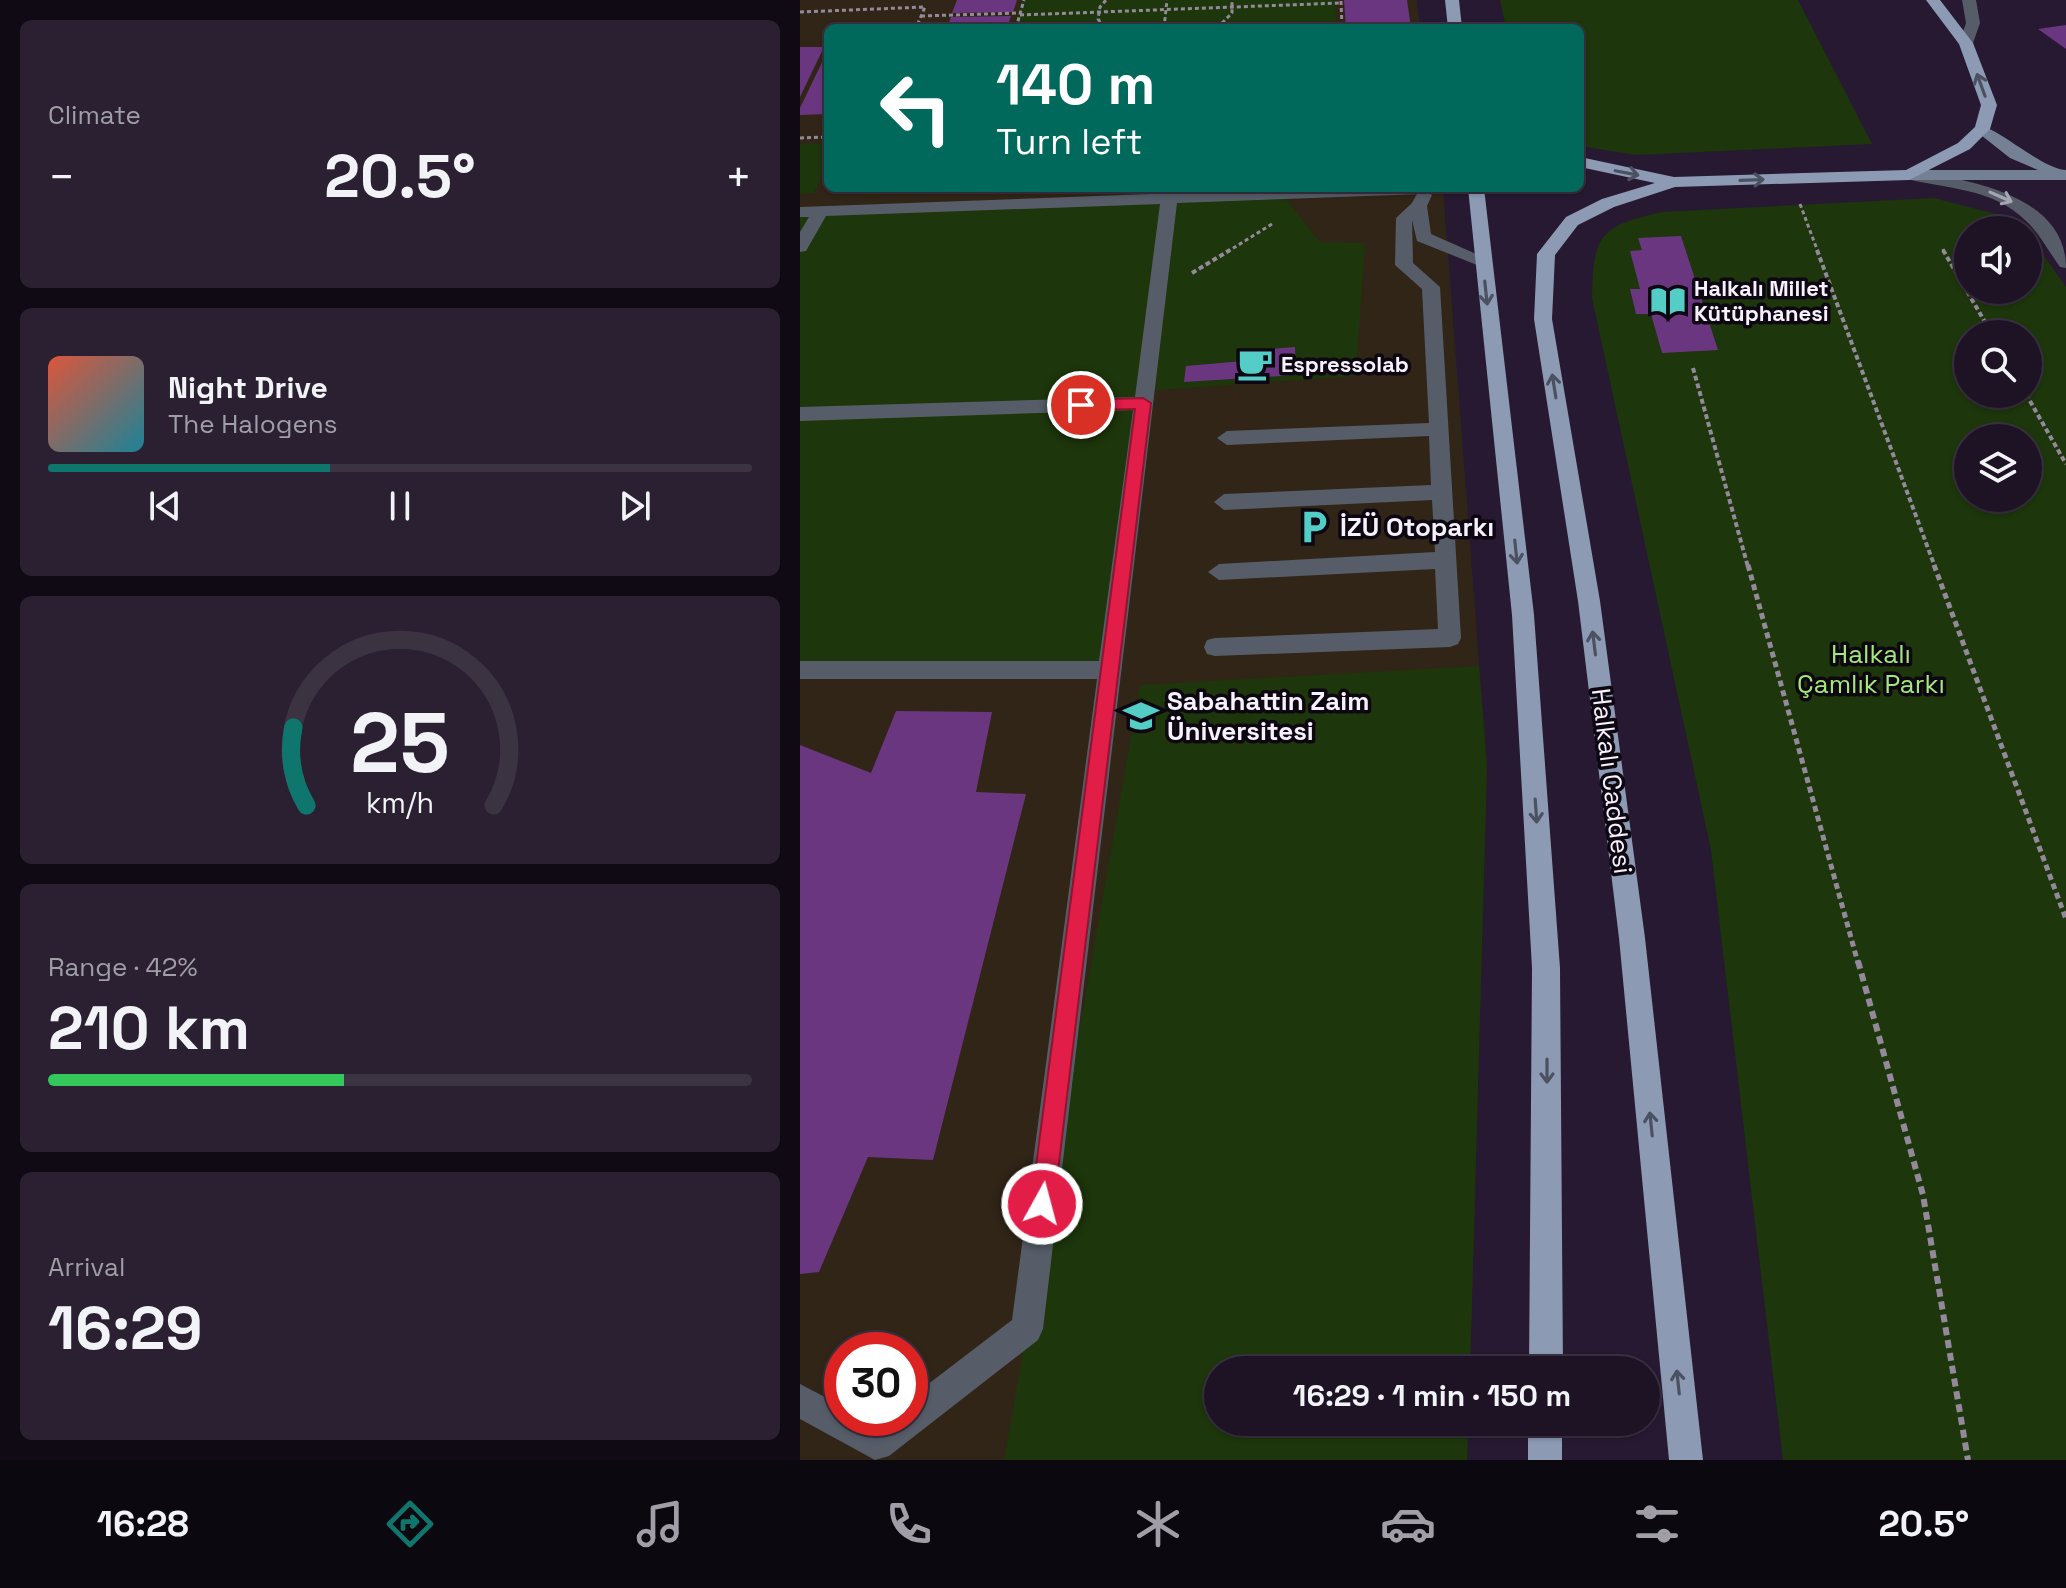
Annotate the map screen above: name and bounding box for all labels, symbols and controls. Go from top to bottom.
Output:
text: 140 m [996,49,1155,120]
icon: left [864,56,968,160]
one-way arrow [1973,73,1988,98]
text: Climate [48,98,141,132]
text: Turn left [996,119,1143,165]
text: 20.5° [324,138,476,215]
text: − [48,149,75,205]
text: + [725,149,752,205]
one-way arrow [1614,166,1639,181]
one-way arrow [1738,172,1765,187]
one-way arrow [1988,191,2012,206]
map controls [1954,216,2042,512]
button: sound [1954,216,2042,304]
place label: Halkalı Millet Kütüphanesi [1694,274,1829,327]
one-way arrow [1479,280,1494,306]
library icon: Halkalı Millet Kütüphanesi [1649,282,1687,320]
button: search [1954,320,2042,408]
cafe icon: Espressolab [1236,345,1274,383]
place label: Espressolab [1281,350,1409,378]
text: Night Drive [168,368,328,407]
pin [1047,371,1115,439]
one-way arrow [1546,374,1561,399]
icon: arrive [1059,383,1103,427]
text: The Halogens [168,407,337,441]
button: layers [1954,424,2042,512]
icon: previous [143,484,187,528]
icon: pause [378,484,422,528]
icon: next [613,484,657,528]
parking icon: İZÜ Otoparkı [1295,508,1333,546]
place label: İZÜ Otoparkı [1340,510,1494,544]
one-way arrow [1508,538,1523,565]
one-way arrow [1587,630,1602,657]
park label: Halkalı Çamlık Parkı [1797,637,1945,701]
place label: Sabahattin Zaim Üniversitesi [1167,684,1369,748]
street label: Halkalı Caddesi [1584,686,1640,876]
text: 25 [350,690,450,796]
school or university icon: Sabahattin Zaim Üniversitesi [1122,697,1160,735]
text: km/h [366,785,434,821]
one-way arrow [1529,797,1544,824]
text: Range · 42% [48,950,198,984]
text: 210 km [48,990,250,1067]
one-way arrow [1539,1057,1555,1084]
one-way arrow [1644,1111,1659,1138]
position arrow [1000,1162,1084,1246]
text: Arrival [48,1250,125,1284]
text: 16:29 [48,1290,203,1367]
speed limit sign: 30 [824,1332,928,1436]
one-way arrow [1671,1369,1686,1396]
text: 16:29 · 1 min · 150 m [1293,1376,1571,1415]
icon: directions [382,1496,438,1552]
icon: music [632,1496,688,1552]
icon: phone [881,1496,937,1552]
icon: climate [1130,1496,1186,1552]
icon: car [1380,1496,1436,1552]
icon: filters [1629,1496,1685,1552]
text: 16:28 [97,1501,189,1547]
text: 20.5° [1878,1501,1969,1547]

